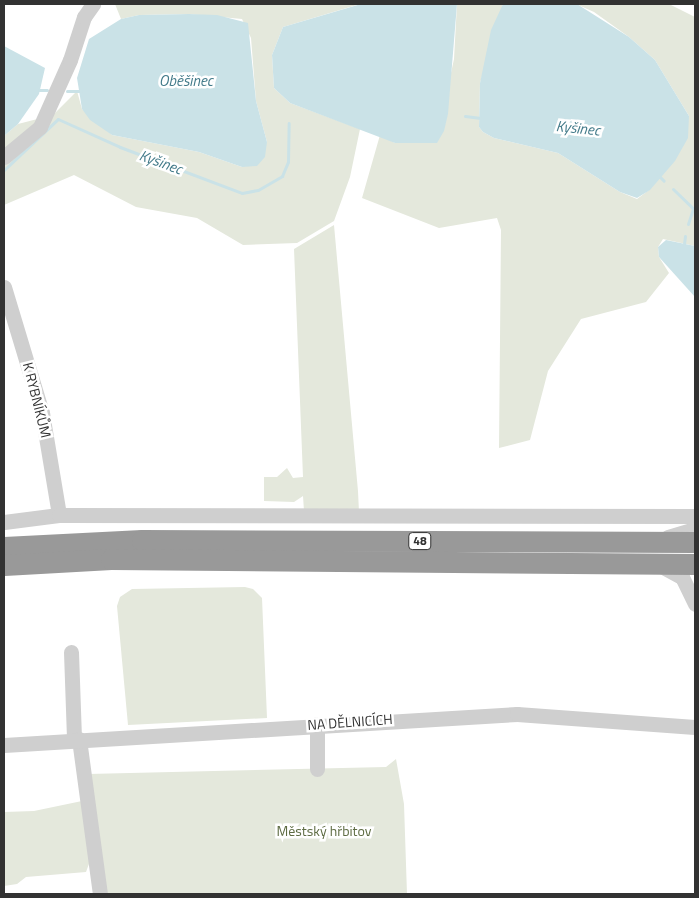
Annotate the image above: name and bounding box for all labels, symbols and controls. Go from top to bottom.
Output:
water label: Oběšinec [159,72,213,90]
water label: Kyšinec [555,117,601,139]
water label: Kyšinec [137,146,185,178]
street label: K RYBNÍKŮM [20,361,54,439]
road number: 48 [408,532,432,550]
street label: NA DĚLNICÍCH [307,711,393,733]
park label: Městský hřbitov [277,823,371,839]

